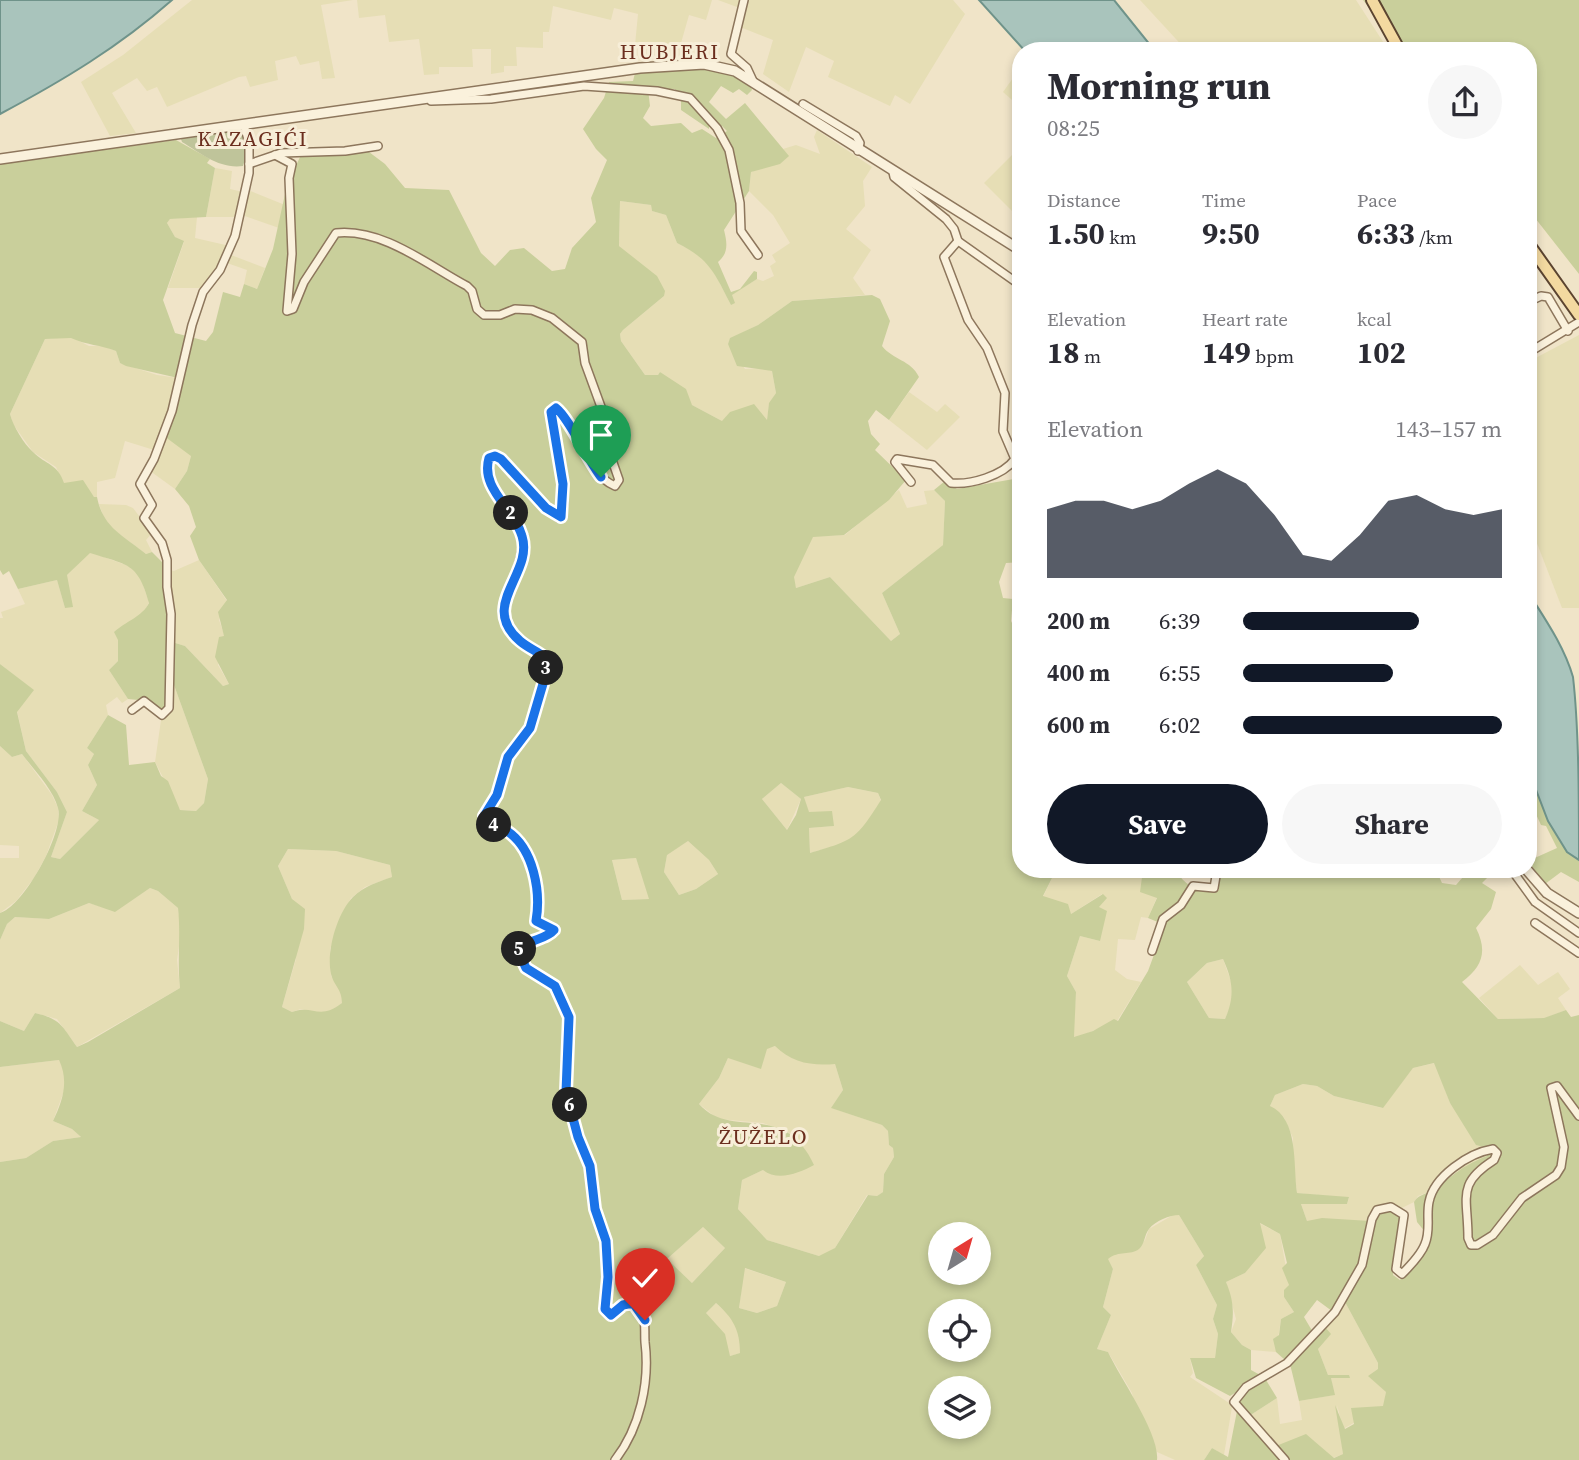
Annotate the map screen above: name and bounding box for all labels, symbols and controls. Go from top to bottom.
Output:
district label: HUBJERI [620,37,720,66]
text: Morning run [1047,60,1271,112]
button: share [1428,65,1502,139]
text: 08:25 [1047,112,1100,144]
district label: KAZAGIĆI [197,124,309,153]
text: Distance [1047,187,1121,213]
text: Time [1202,187,1246,213]
text: Pace [1357,187,1397,213]
text: 1.50 [1047,213,1105,254]
text: 9:50 [1202,213,1260,254]
text: 6:33 [1357,213,1415,254]
text: km [1105,224,1137,250]
text: /km [1415,224,1453,250]
text: Elevation [1047,306,1126,332]
text: Heart rate [1202,306,1288,332]
text: kcal [1357,306,1392,332]
text: 18 [1047,332,1080,373]
text: 149 [1202,332,1251,373]
text: 102 [1357,332,1406,373]
text: m [1080,343,1101,369]
text: bpm [1251,343,1294,369]
pin [571,405,631,477]
text: Elevation [1047,413,1143,445]
text: 143–157 m [1395,413,1502,445]
icon: arrive [582,416,620,454]
pin: 2 [494,496,528,530]
text: 2 [505,499,516,525]
text: 200 m [1047,605,1110,637]
text: 6:39 [1159,605,1200,637]
pin: 3 [528,650,564,686]
text: 3 [540,654,551,680]
text: 400 m [1047,657,1110,689]
text: 6:55 [1159,657,1200,689]
text: 600 m [1047,709,1110,741]
text: 6:02 [1159,709,1200,741]
button: Save [1047,784,1268,864]
button: Share [1282,784,1502,864]
pin: 4 [476,808,512,842]
text: 4 [488,811,499,837]
pin: 5 [502,932,536,967]
text: 5 [513,935,524,961]
pin: 6 [552,1088,588,1122]
text: 6 [564,1091,575,1117]
district label: ŽUŽELO [719,1122,809,1151]
north arrow [928,1222,990,1284]
map controls [928,1222,991,1439]
pin [615,1248,675,1320]
icon: check [626,1259,664,1297]
button: locate [928,1299,991,1362]
button: layers [928,1376,991,1439]

